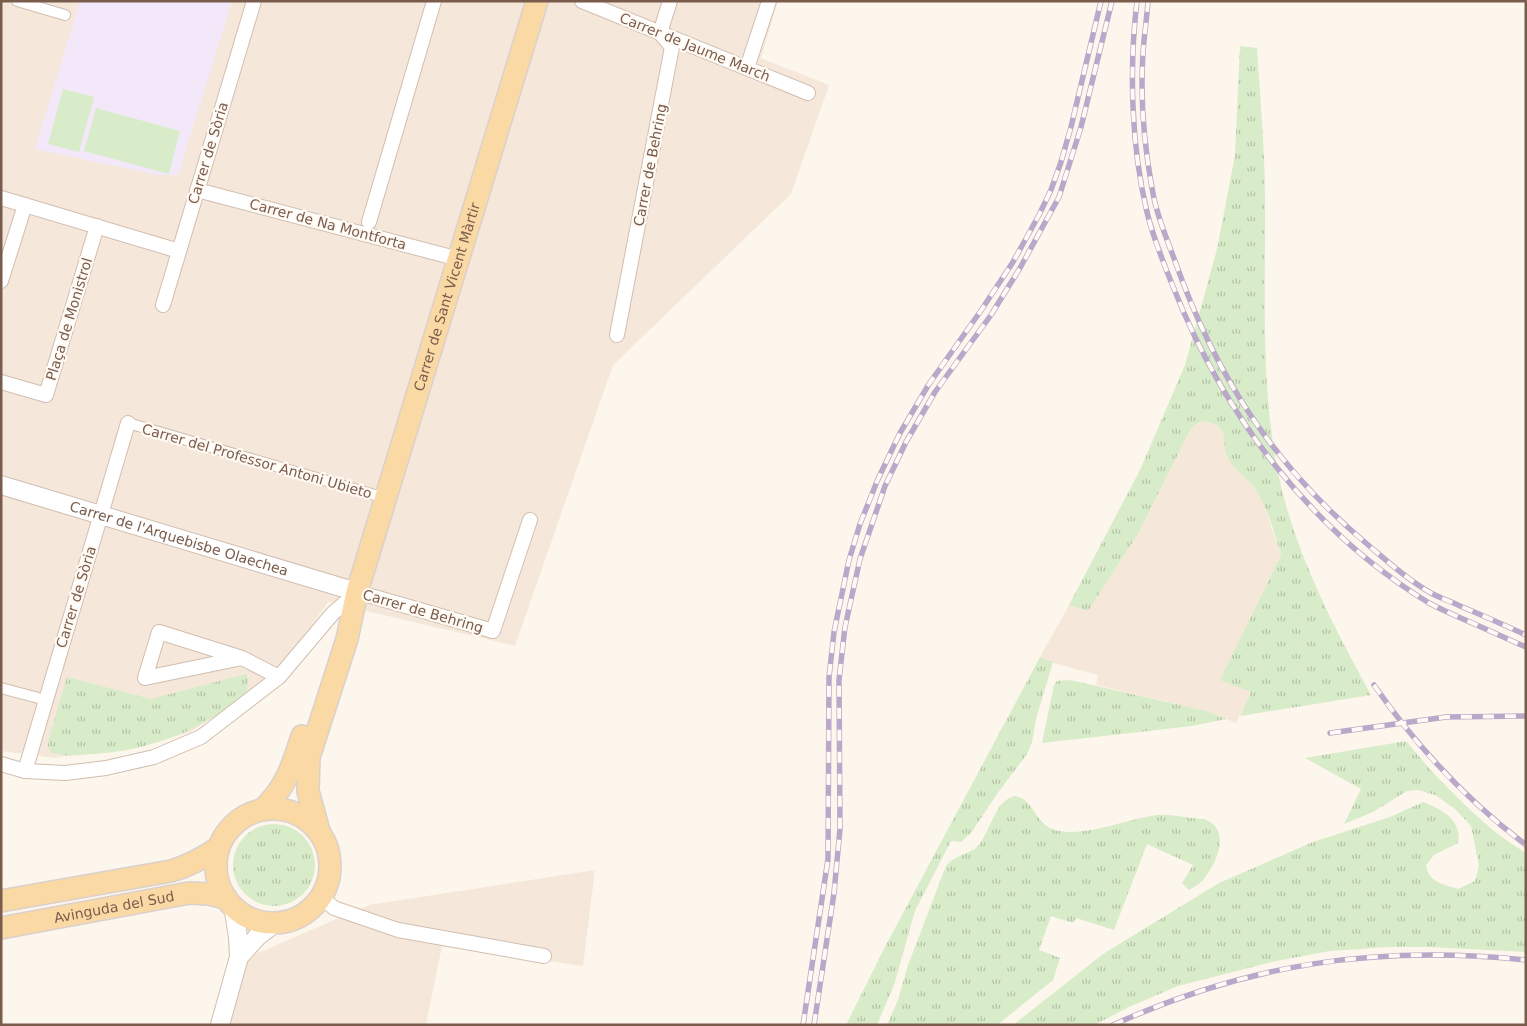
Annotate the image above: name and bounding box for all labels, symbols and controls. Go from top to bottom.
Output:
street label: Carrer de Jaume March [617,9,773,85]
street label: Carrer de Sòria [185,100,231,206]
street label: Carrer de Behring [630,102,670,228]
street label: Carrer de Na Montforta [248,195,408,253]
street label: Carrer de Sant Vicent Màrtir [411,200,483,393]
street label: Plaça de Monistrol [43,256,95,382]
street label: Carrer del Professor Antoni Ubieto [140,420,374,502]
street label: Carrer de l'Arquebisbe Olaechea [68,498,290,579]
street label: Carrer de Sòria [53,544,99,650]
street label: Carrer de Behring [361,586,485,636]
street label: Avinguda del Sud [53,888,176,926]

